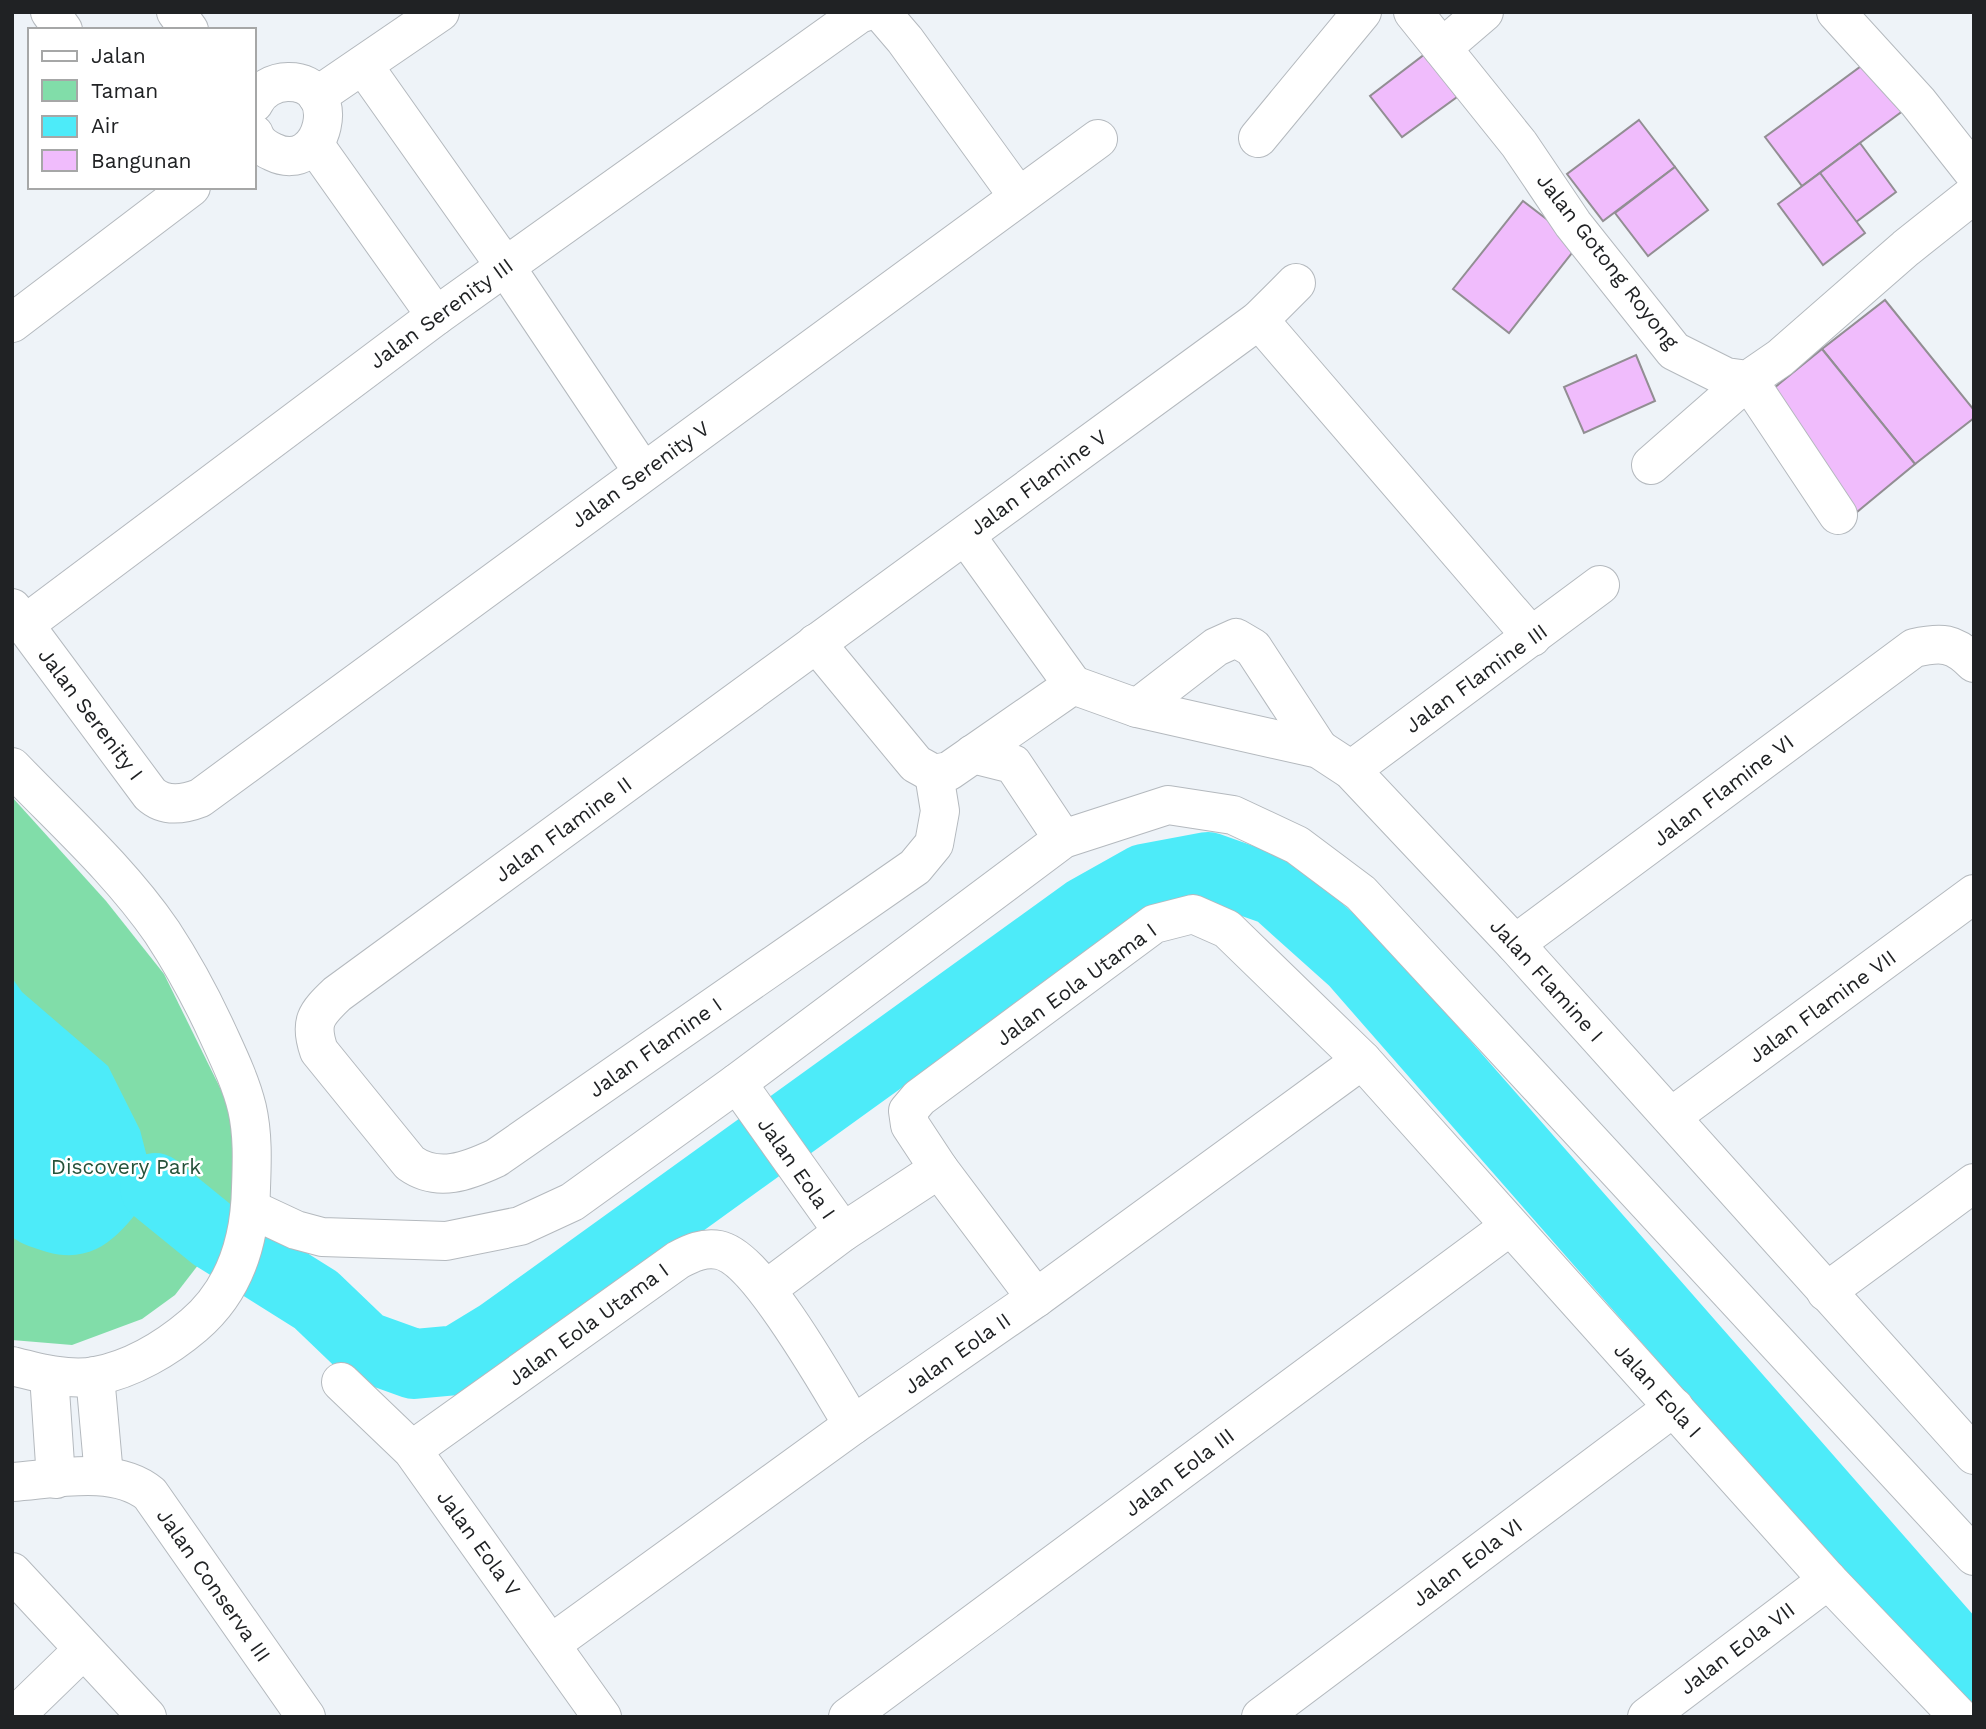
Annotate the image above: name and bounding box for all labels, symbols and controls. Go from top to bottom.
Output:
legend [28,28,256,189]
text: Jalan [91,43,146,68]
text: Taman [91,78,158,103]
text: Air [91,113,119,138]
text: Bangunan [91,148,192,173]
street label: Jalan Gotong Royong [1532,168,1685,354]
street label: Jalan Serenity III [364,253,518,373]
street label: Jalan Serenity V [566,415,715,533]
street label: Jalan Flamine V [964,424,1112,540]
street label: Jalan Flamine III [1400,618,1552,738]
street label: Jalan Serenity I [33,643,149,785]
street label: Jalan Flamine VI [1648,729,1798,851]
street label: Jalan Flamine II [490,771,636,887]
street label: Jalan Flamine I [1485,913,1609,1047]
street label: Jalan Eola Utama I [991,917,1161,1051]
street label: Jalan Flamine VII [1743,944,1901,1068]
street label: Jalan Flamine I [583,992,727,1102]
street label: Jalan Eola I [753,1112,841,1224]
park label: Discovery Park [51,1154,201,1179]
street label: Jalan Eola Utama I [503,1257,673,1391]
street label: Jalan Eola II [899,1307,1015,1399]
street label: Jalan Eola I [1609,1338,1707,1442]
street label: Jalan Eola III [1119,1423,1239,1521]
street label: Jalan Eola V [432,1485,526,1601]
street label: Jalan Conserva III [152,1503,276,1667]
street label: Jalan Eola VI [1407,1512,1527,1612]
street label: Jalan Eola VII [1674,1597,1800,1699]

